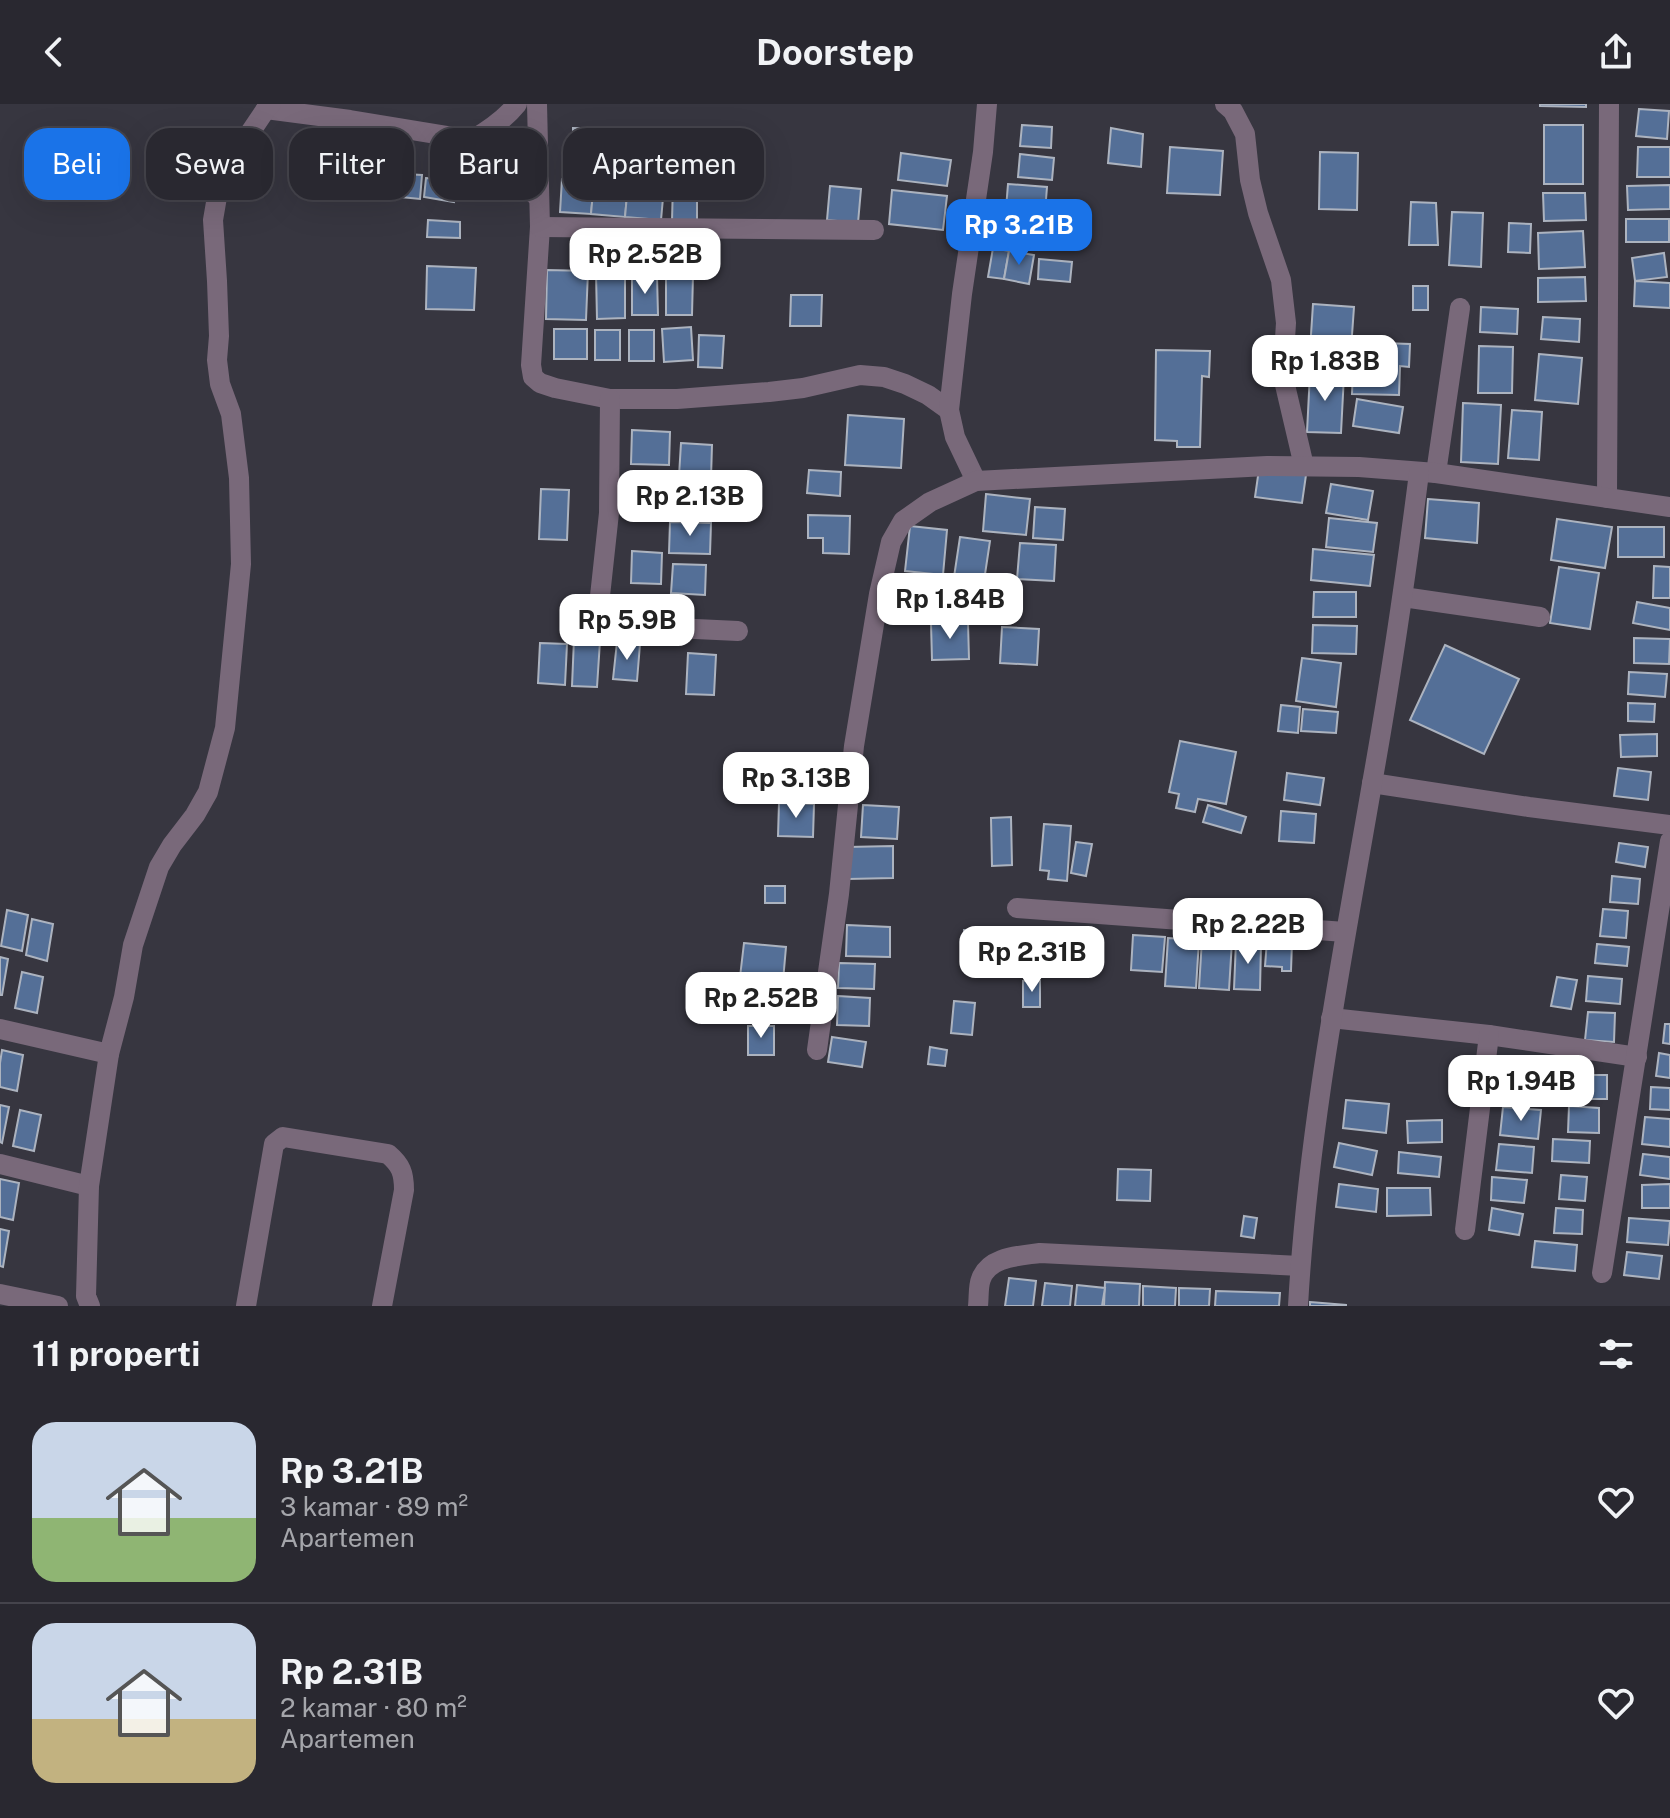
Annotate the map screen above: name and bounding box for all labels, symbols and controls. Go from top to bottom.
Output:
icon: back [32,30,76,74]
icon: share [1594,30,1638,74]
text: Doorstep [756,31,914,73]
chip: Beli [24,128,130,200]
chip: Sewa [146,128,273,200]
chip: Filter [289,128,414,200]
chip: Baru [430,128,547,200]
chip: Apartemen [563,128,764,200]
pin: Rp 3.21B [936,199,1102,267]
text: Rp 3.21B [964,209,1074,240]
pin: Rp 2.52B [562,228,728,296]
text: Rp 2.52B [588,238,702,269]
pin: Rp 1.83B [1242,335,1408,403]
text: Rp 1.83B [1270,345,1380,376]
pin: Rp 2.13B [607,470,773,538]
text: Rp 2.13B [635,480,745,511]
pin: Rp 1.84B [867,573,1033,641]
text: Rp 1.84B [895,583,1005,614]
pin: Rp 5.9B [553,594,701,662]
text: Rp 5.9B [577,604,677,635]
pin: Rp 3.13B [713,752,879,820]
text: Rp 3.13B [741,762,851,793]
pin: Rp 2.22B [1165,898,1331,966]
text: Rp 2.22B [1191,908,1305,939]
pin: Rp 2.31B [949,926,1115,994]
text: Rp 2.31B [977,936,1087,967]
pin: Rp 2.52B [678,972,844,1040]
text: Rp 2.52B [704,982,818,1013]
pin: Rp 1.94B [1438,1055,1604,1123]
text: Rp 1.94B [1466,1065,1576,1096]
icon: filters [1594,1332,1638,1376]
text: 11 properti [32,1334,200,1374]
text: Rp 3.21B [280,1451,424,1491]
icon: home [96,1454,192,1550]
icon: heart [1594,1480,1638,1524]
text: 3 kamar · 89 m² [280,1491,468,1522]
text: Apartemen [280,1522,415,1553]
text: Rp 2.31B [280,1652,423,1692]
icon: home [96,1655,192,1751]
icon: heart [1594,1681,1638,1725]
text: 2 kamar · 80 m² [280,1692,467,1723]
text: Apartemen [280,1723,415,1754]

